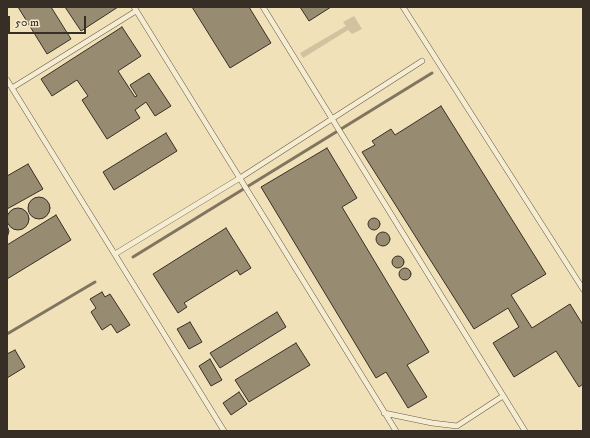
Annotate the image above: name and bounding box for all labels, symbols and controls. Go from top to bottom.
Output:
scale bar [10,8,88,34]
text: 50 m [15,15,39,30]

